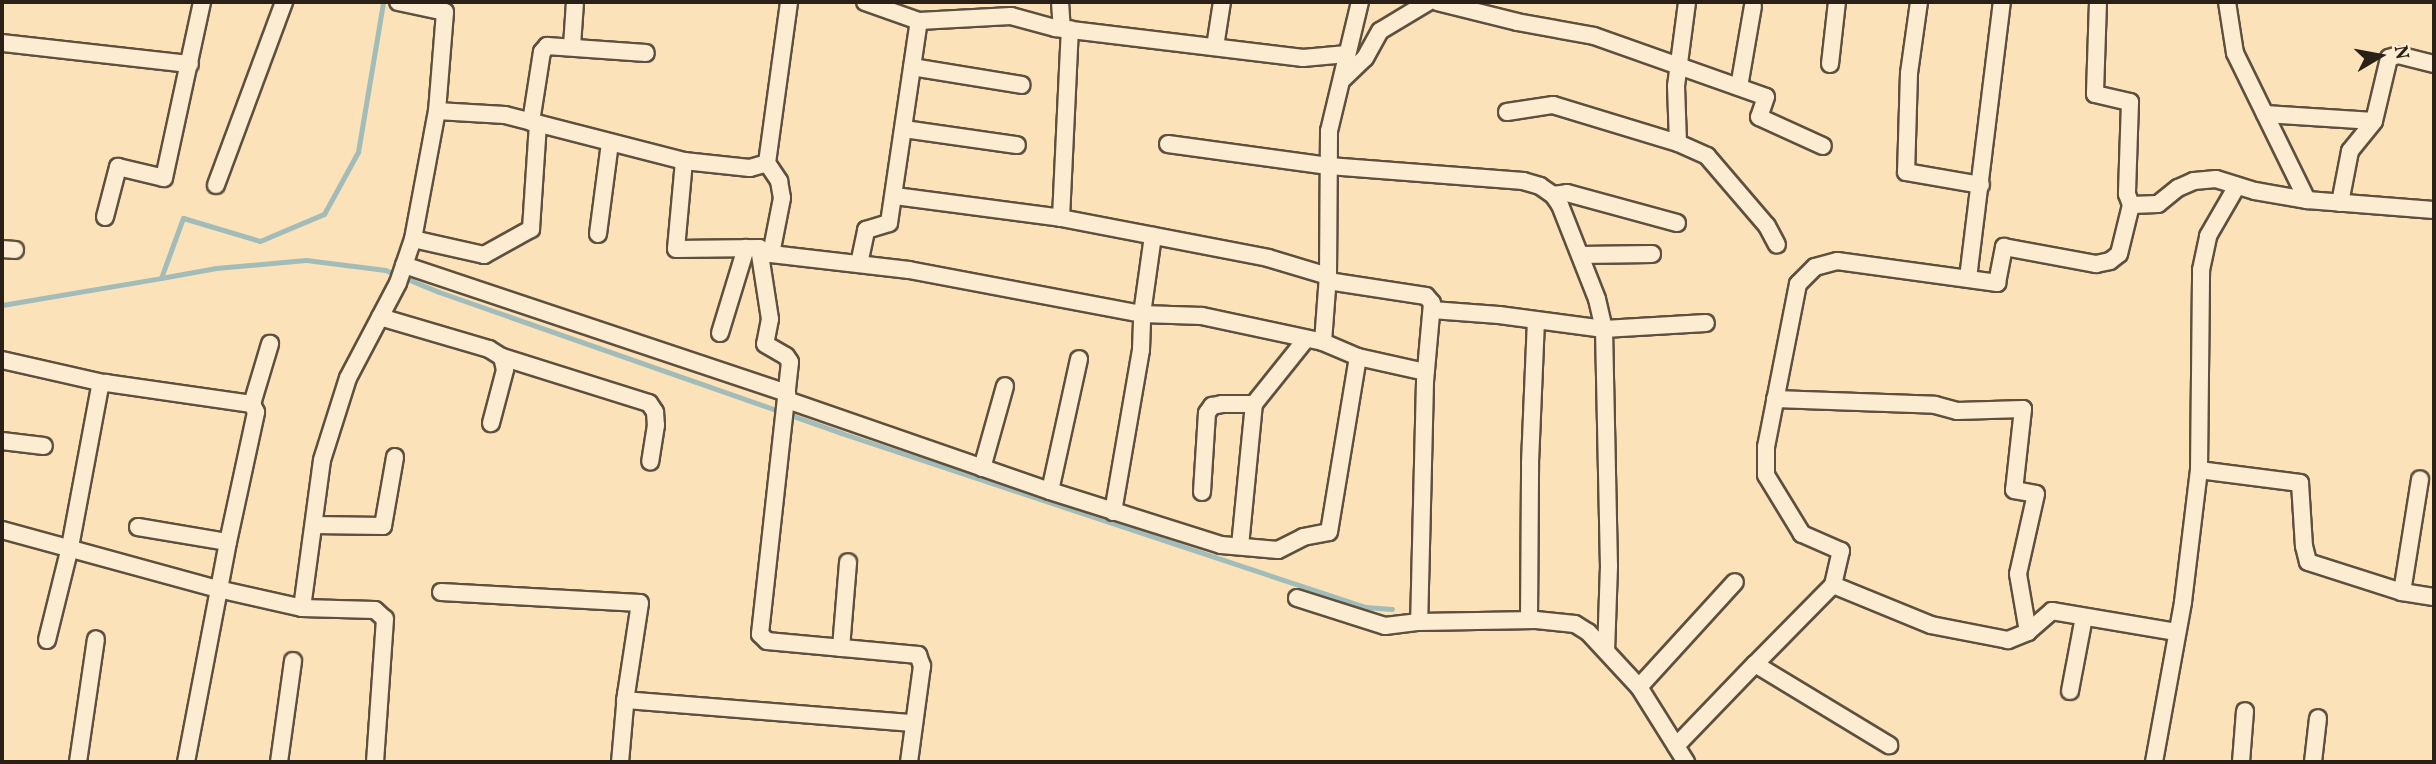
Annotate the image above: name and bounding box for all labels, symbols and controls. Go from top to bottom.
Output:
north arrow [2345,21,2415,91]
text: N [2387,43,2415,61]

